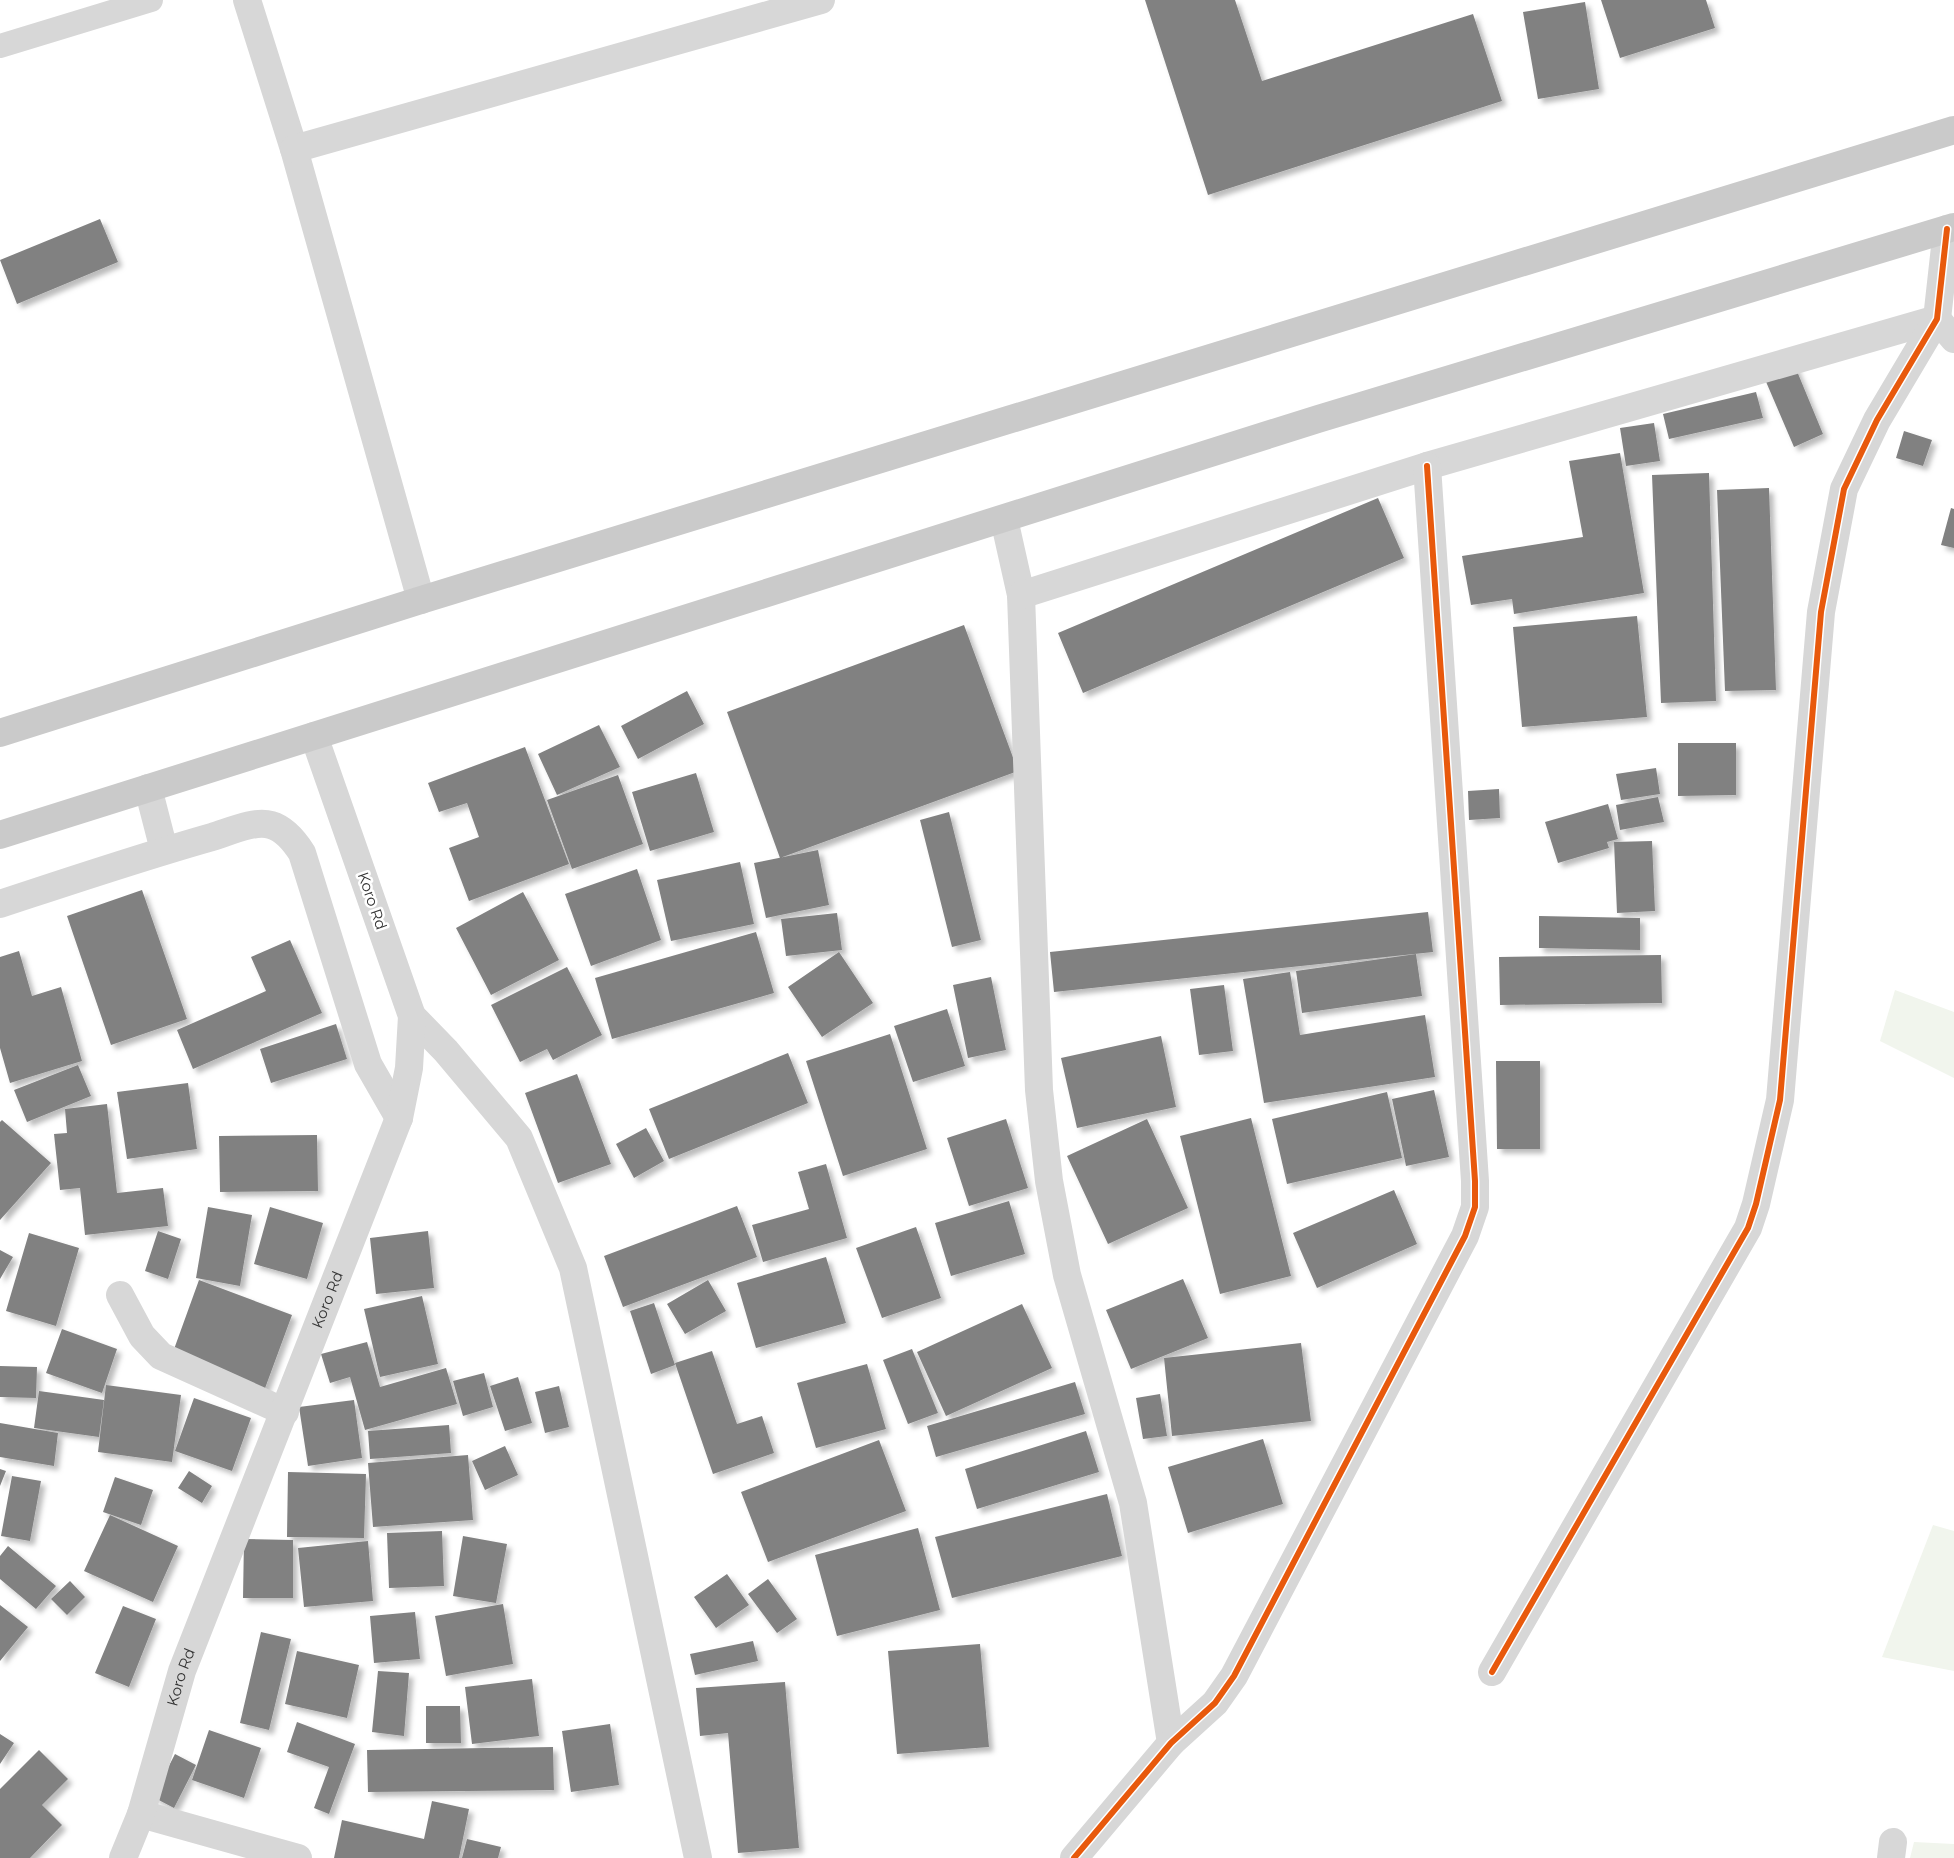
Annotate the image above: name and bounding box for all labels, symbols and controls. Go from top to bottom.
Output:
street label: Koro Rd [354,869,391,932]
street label: Koro Rd [307,1268,347,1331]
street label: Koro Rd [162,1645,199,1708]

